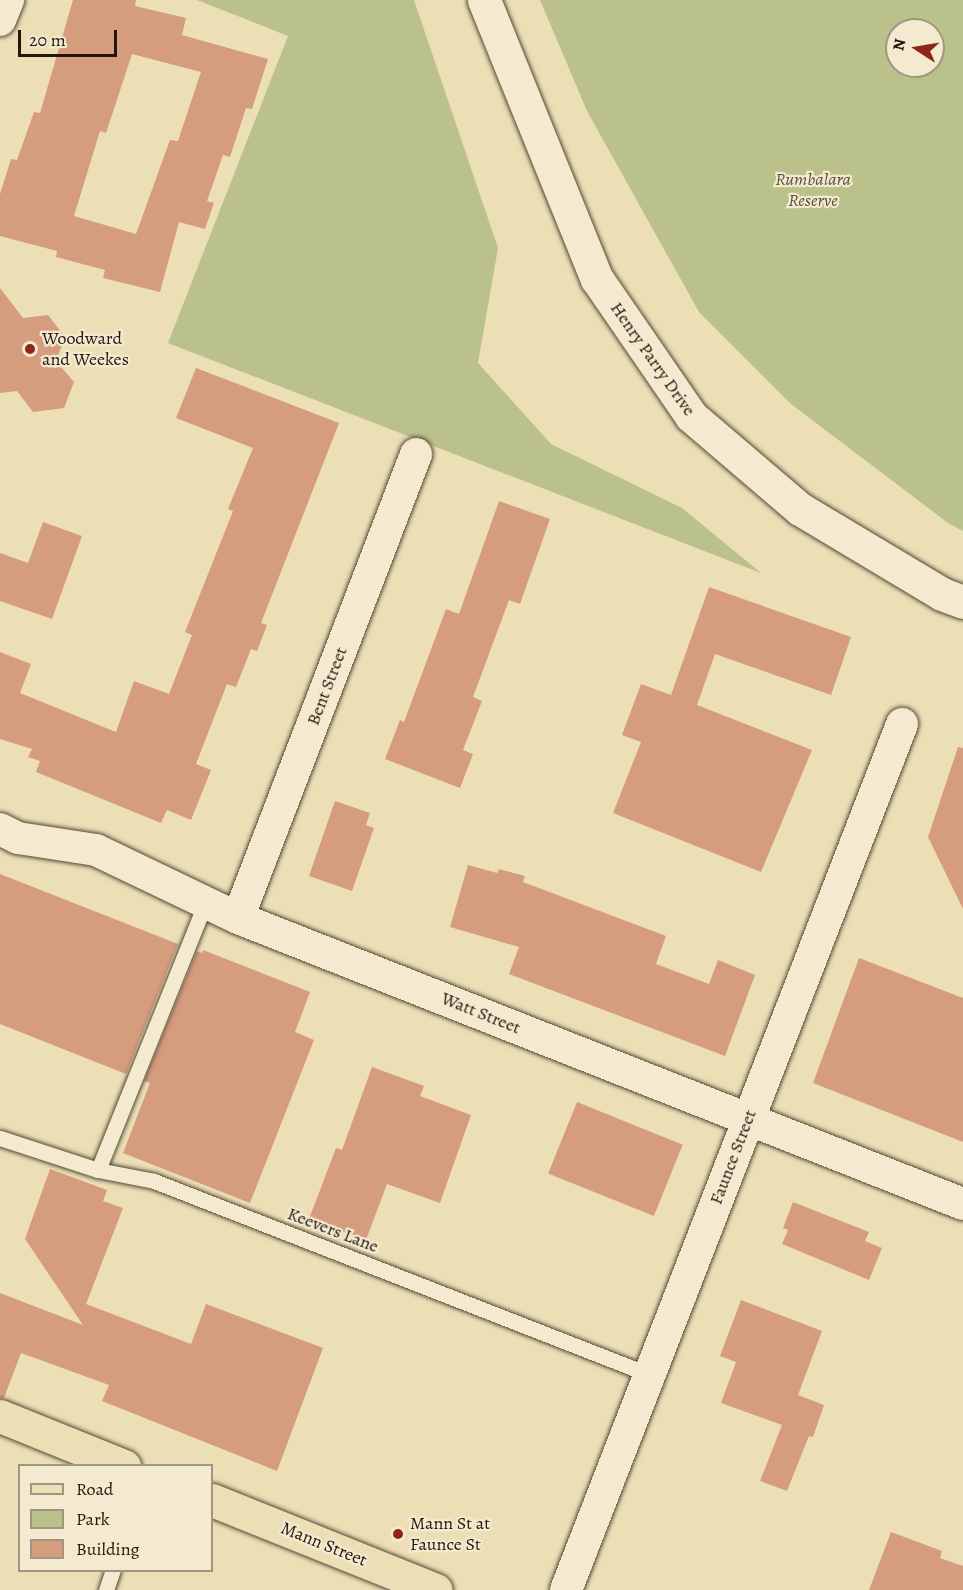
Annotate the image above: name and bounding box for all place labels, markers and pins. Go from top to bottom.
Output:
place label: Woodward and Weekes [42,328,129,370]
marker: Woodward and Weekes [23,342,37,356]
place label: Mann St at Faunce St [410,1513,490,1556]
marker: Mann St at Faunce St [391,1527,405,1541]

